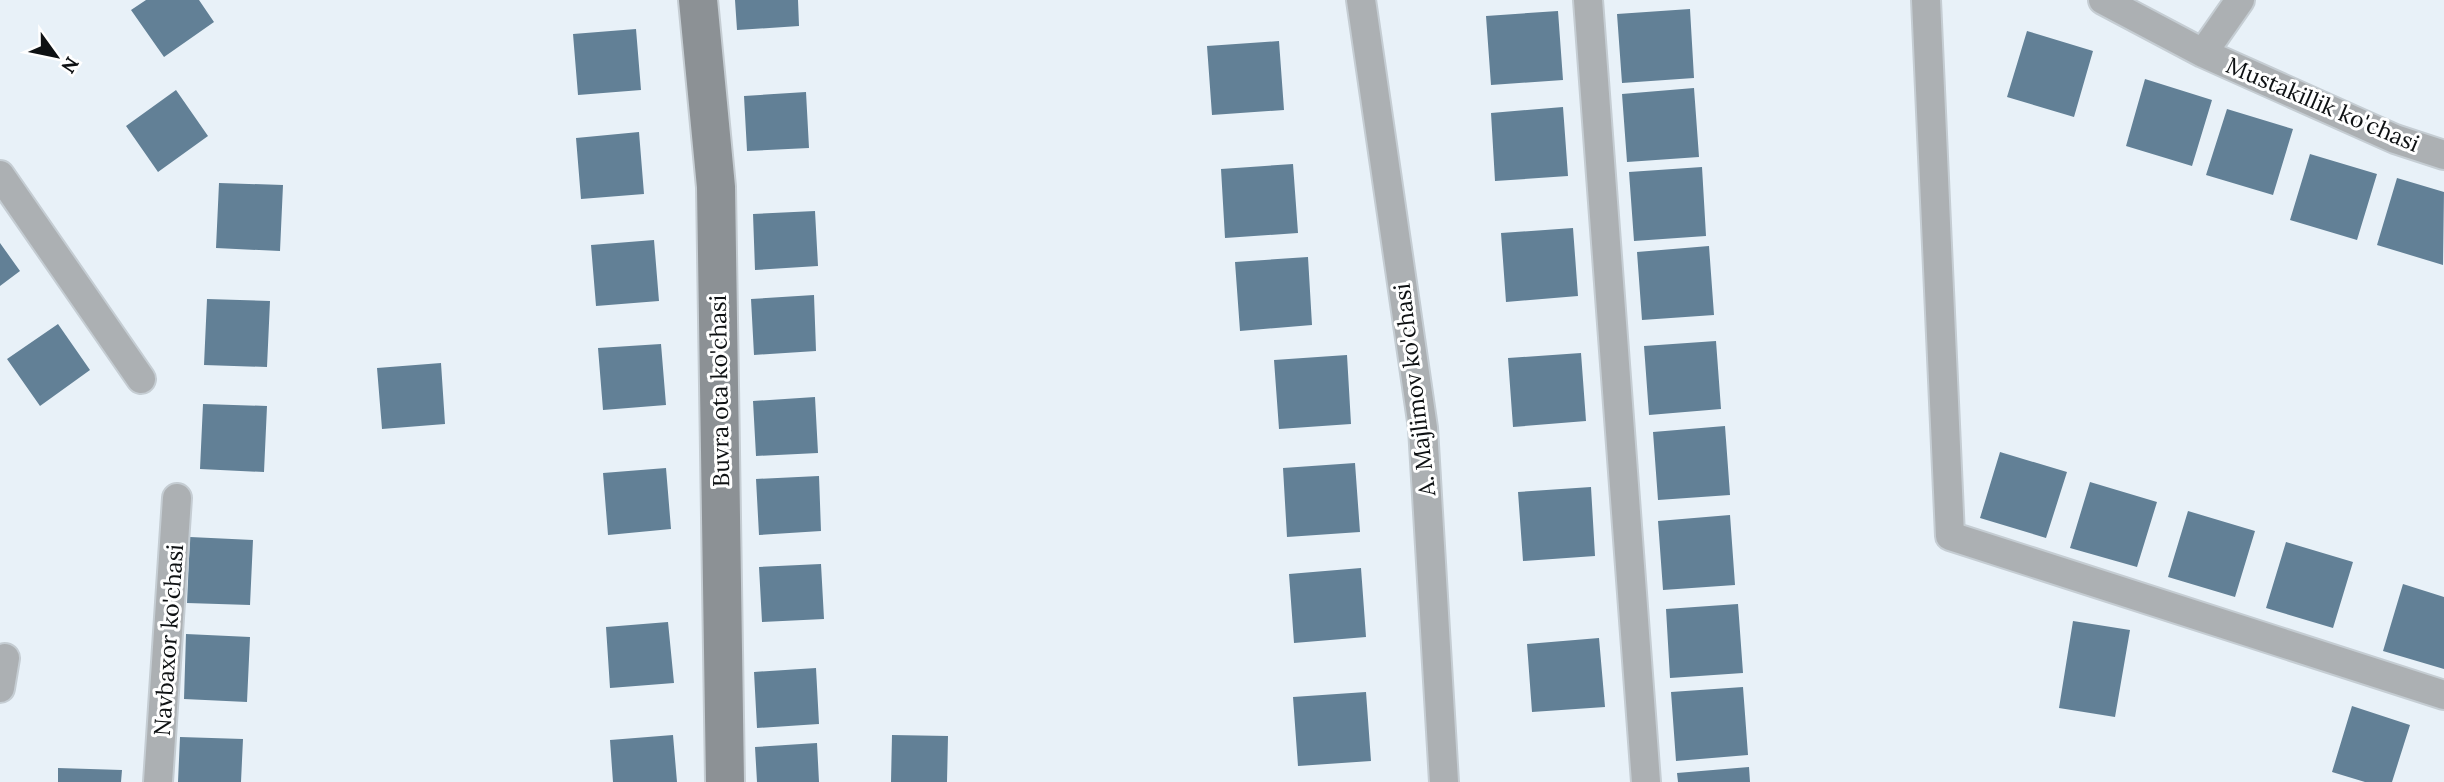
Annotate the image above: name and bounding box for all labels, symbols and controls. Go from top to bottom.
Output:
north arrow [21,21,91,91]
street label: Mustakillik ko'chasi [2222,50,2424,158]
text: N [56,53,84,78]
street label: A. Majlimov ko'chasi [1387,282,1442,499]
street label: Buvra ota ko'chasi [703,295,735,487]
street label: Navbaxor ko'chasi [147,543,189,737]

